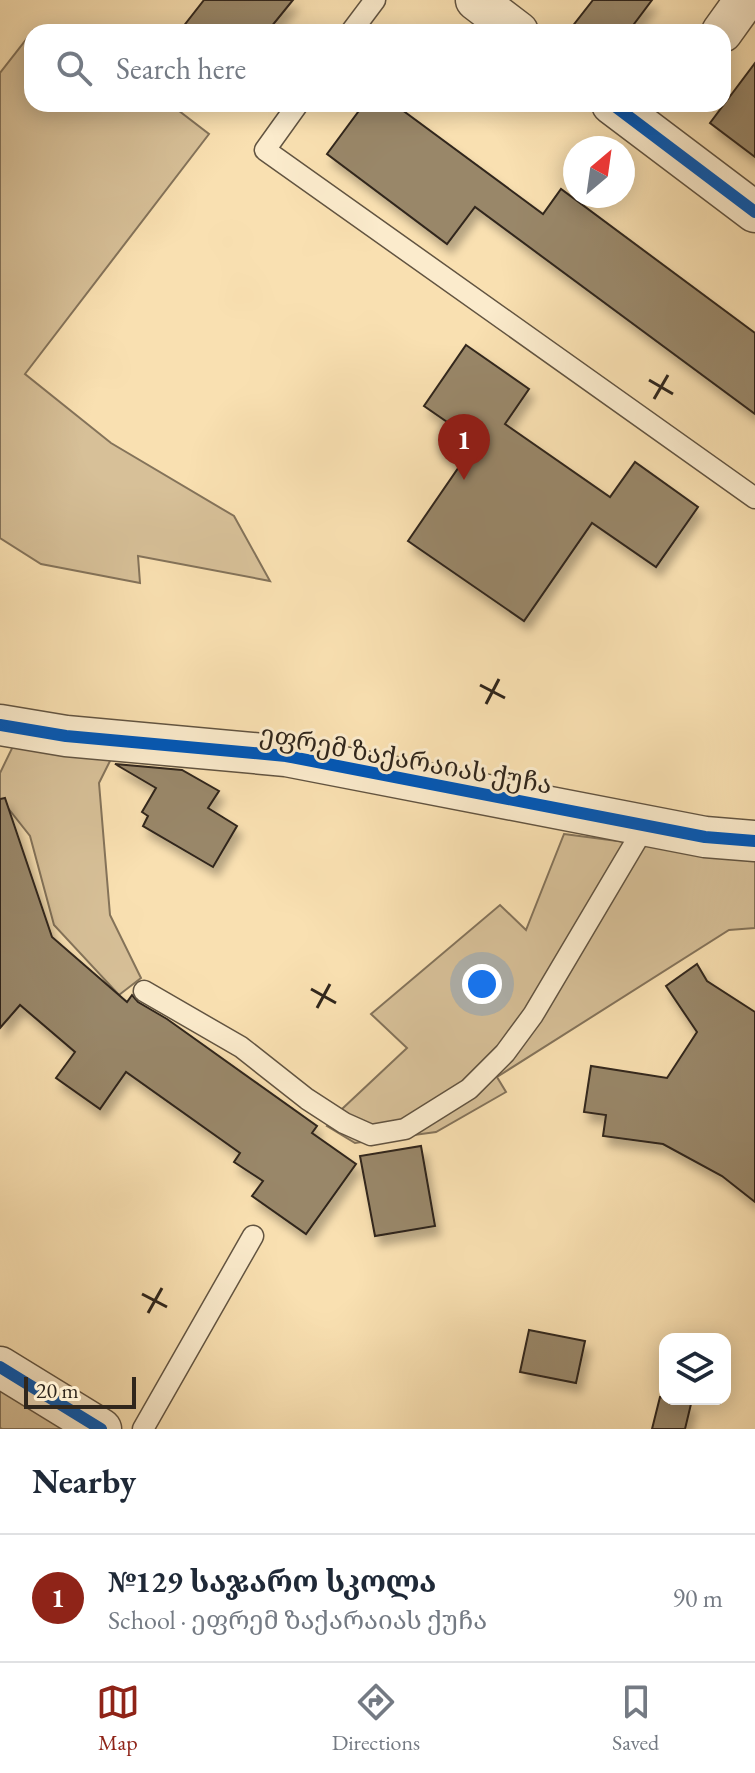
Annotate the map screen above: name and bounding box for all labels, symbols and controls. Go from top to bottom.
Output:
search box [24,24,731,112]
icon: search [52,46,96,90]
text: Search here [116,49,246,88]
north arrow [563,136,635,208]
pin: 1 [438,414,490,480]
street label: ეფრემ ზაქარაიას ქუჩა [257,717,555,801]
your location [462,964,502,1004]
map controls [659,1333,731,1405]
button: layers [659,1333,731,1405]
scale bar [24,1373,136,1409]
text: 20 m [36,1376,79,1405]
text: Nearby [32,1459,136,1503]
text: №129 საჯარო სკოლა [108,1562,436,1601]
text: 1 [51,1581,65,1615]
text: 90 m [673,1581,723,1615]
text: School · ეფრემ ზაქარაიას ქუჩა [108,1603,487,1637]
tab: Map [96,1680,140,1757]
tab: Directions [332,1680,420,1757]
tab: Saved [612,1680,659,1757]

